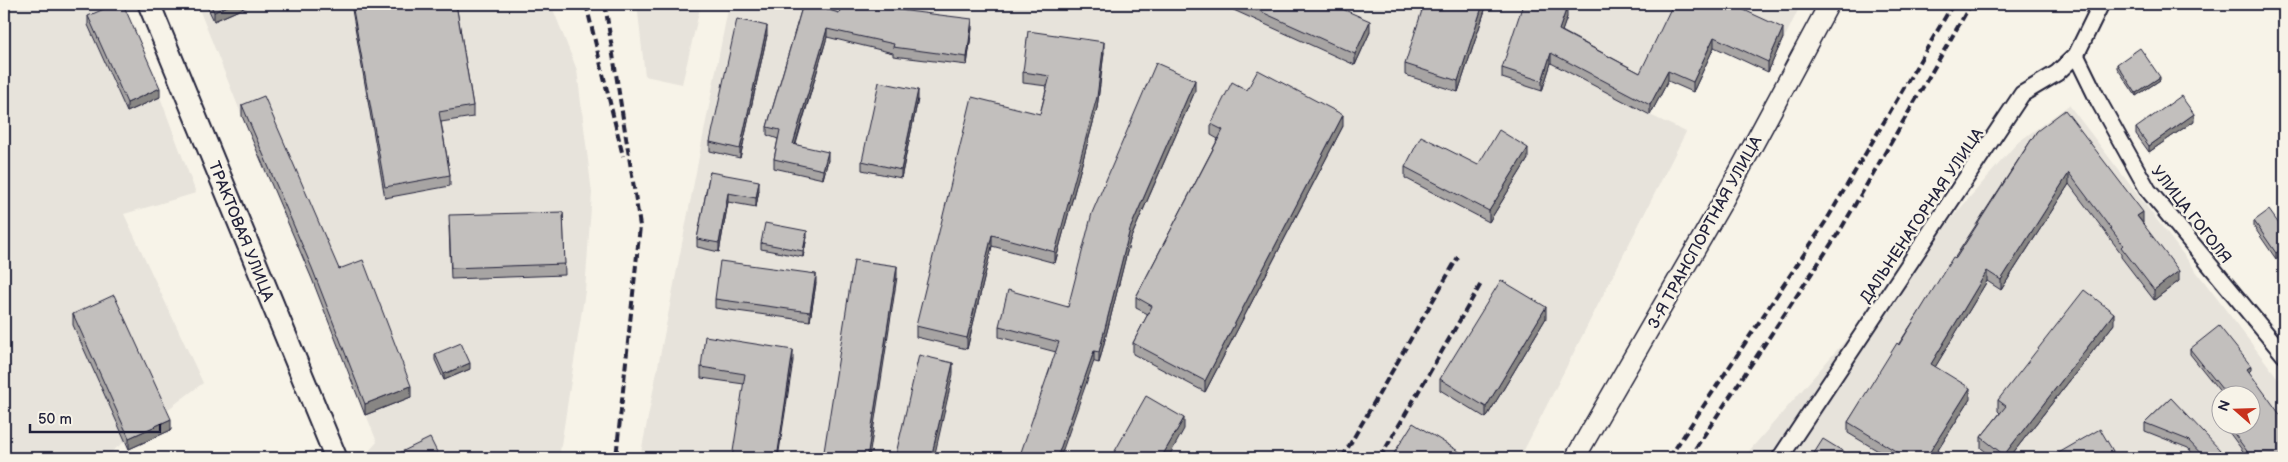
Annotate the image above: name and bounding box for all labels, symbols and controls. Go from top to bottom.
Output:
street label: ДАЛЬНЕНАГОРНАЯ УЛИЦА [1857,125,1988,307]
street label: 3-Я ТРАНСПОРТНАЯ УЛИЦА [1644,133,1766,332]
street label: ТРАКТОВАЯ УЛИЦА [204,159,277,305]
street label: УЛИЦА ГОГОЛЯ [2147,162,2235,268]
north arrow [2210,384,2260,434]
text: N [2214,398,2234,414]
scale bar [30,402,160,434]
text: 50 m [38,410,72,429]

